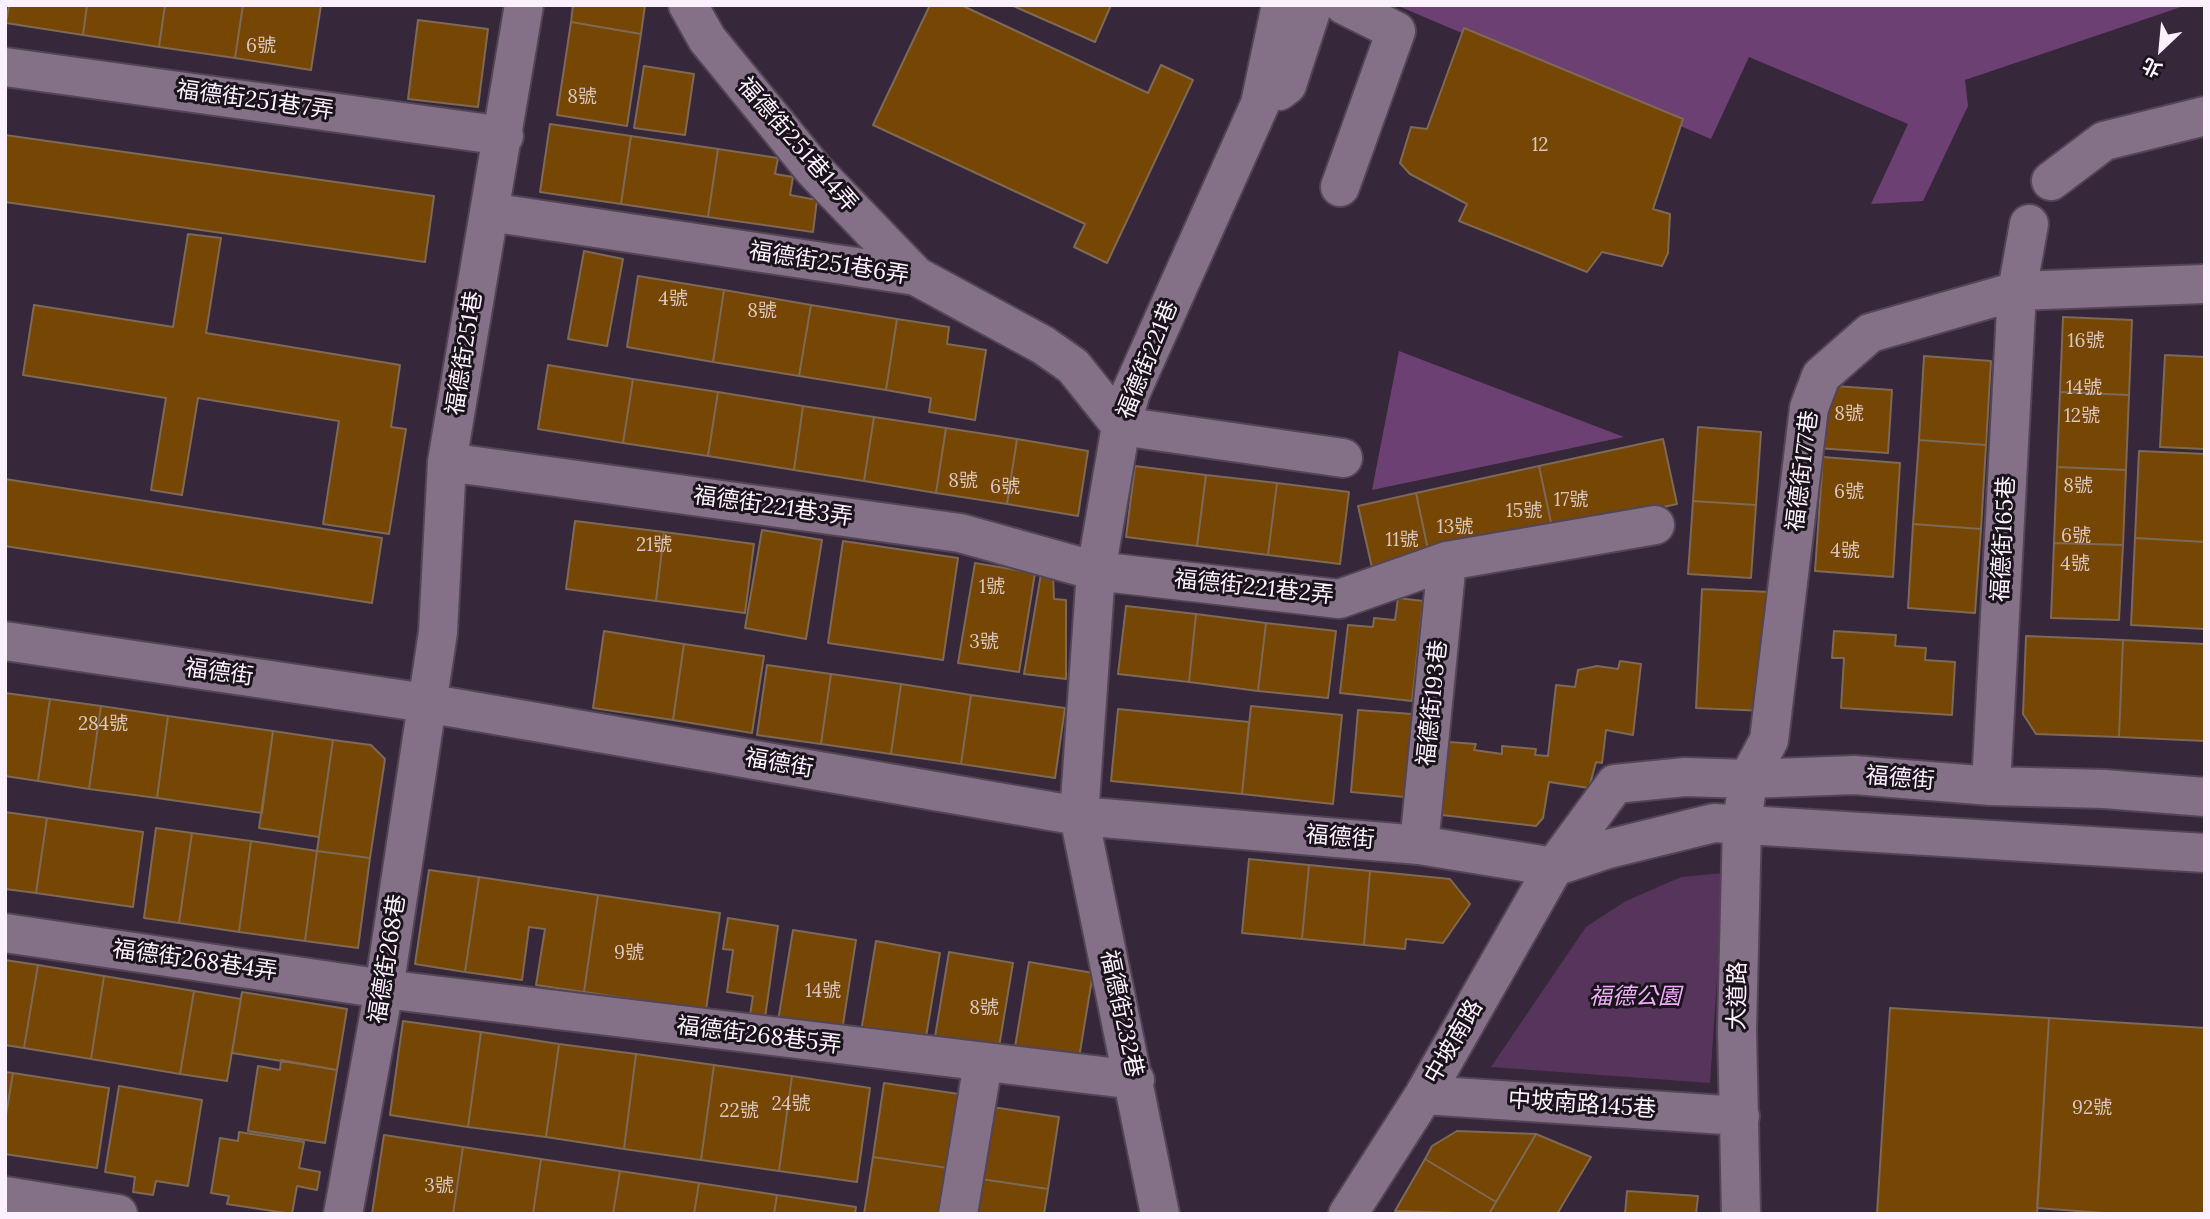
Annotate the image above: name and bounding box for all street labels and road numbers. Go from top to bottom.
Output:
street label: 福德街251巷14弄 [731,72,863,218]
street label: 福德街251巷7弄 [174,76,336,126]
street label: 福德街251巷6弄 [747,238,911,290]
street label: 福德街251巷 [442,289,488,417]
street label: 福德街221巷 [1112,297,1184,423]
street label: 福德街177巷 [1782,409,1824,533]
street label: 福德街165巷 [1987,475,2021,603]
street label: 福德街221巷3弄 [691,482,855,532]
street label: 福德街221巷2弄 [1173,566,1335,610]
street label: 福德街193巷 [1413,639,1453,767]
street label: 福德街 [183,655,255,691]
street label: 福德街 [743,744,815,784]
street label: 福德街 [1864,762,1936,796]
street label: 福德街 [1304,821,1376,855]
street label: 福德街268巷 [364,892,412,1026]
street label: 福德街268巷4弄 [111,936,279,986]
street label: 福德街232巷 [1094,948,1148,1080]
street label: 大道路 [1724,961,1752,1031]
street label: 中坡南路 [1419,995,1489,1089]
street label: 福德街268巷5弄 [675,1012,843,1060]
street label: 中坡南路145巷 [1507,1086,1657,1124]

